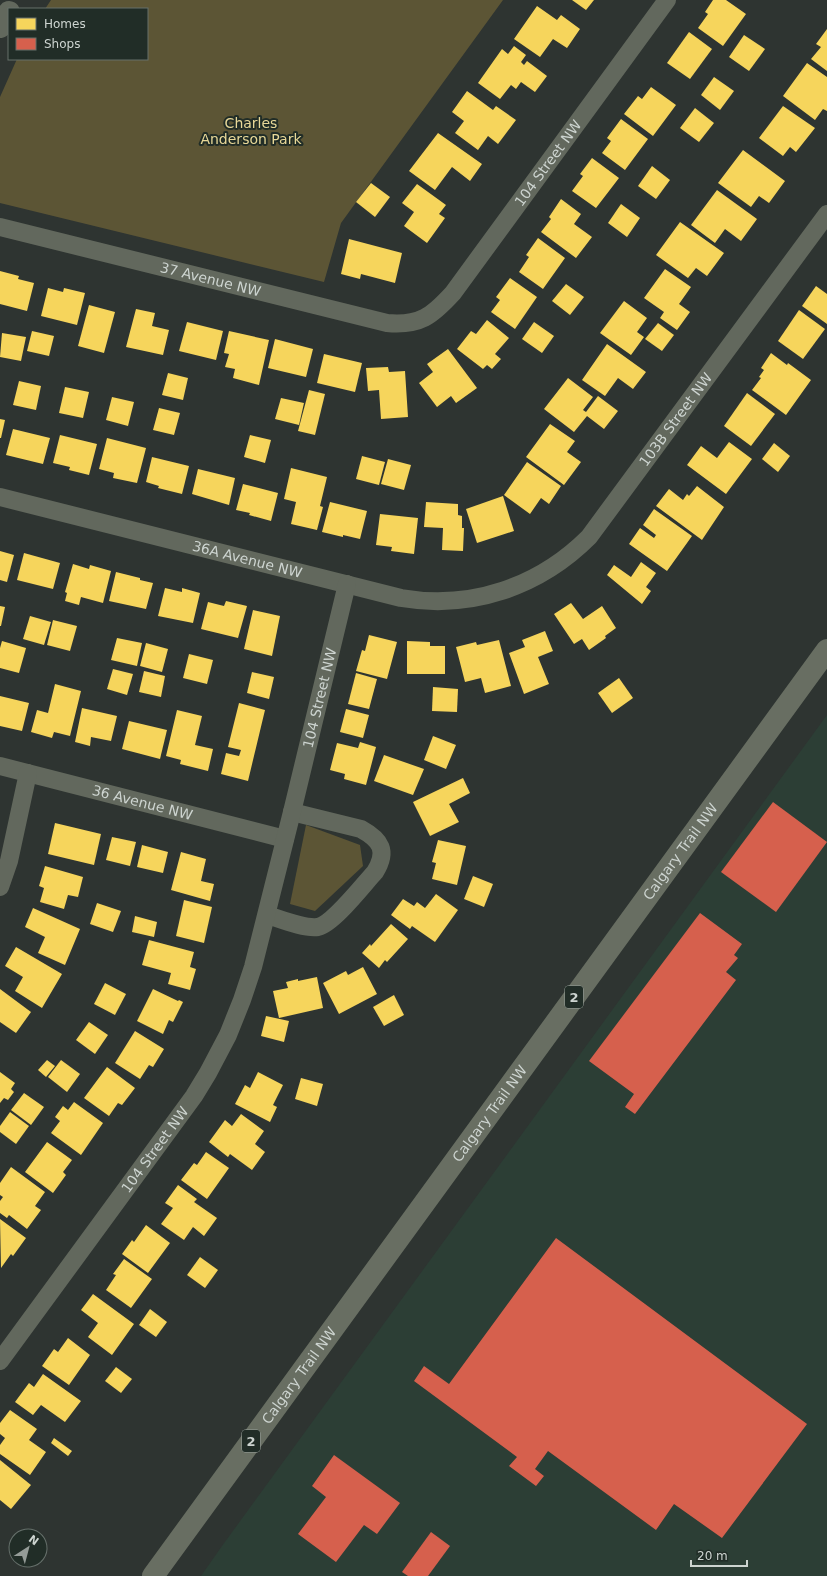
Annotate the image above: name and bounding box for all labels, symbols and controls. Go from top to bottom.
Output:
legend [8,8,148,60]
text: Homes [44,17,86,31]
text: Shops [44,37,80,51]
park label: Charles Anderson Park [200,115,302,147]
street label: 104 Street NW [511,117,585,209]
street label: 37 Avenue NW [159,259,263,299]
street label: 103B Street NW [636,369,715,469]
street label: 36A Avenue NW [191,538,304,581]
street label: 104 Street NW [300,646,339,750]
street label: 36 Avenue NW [90,782,194,823]
street label: Calgary Trail NW [640,800,721,903]
road number: 2 [565,986,583,1008]
street label: Calgary Trail NW [449,1062,530,1165]
street label: 104 Street NW [118,1103,192,1196]
street label: Calgary Trail NW [258,1324,340,1427]
road number: 2 [242,1430,260,1452]
north arrow [8,1528,48,1568]
text: N [26,1532,41,1548]
scale bar [691,1542,747,1568]
text: 20 m [697,1549,728,1563]

